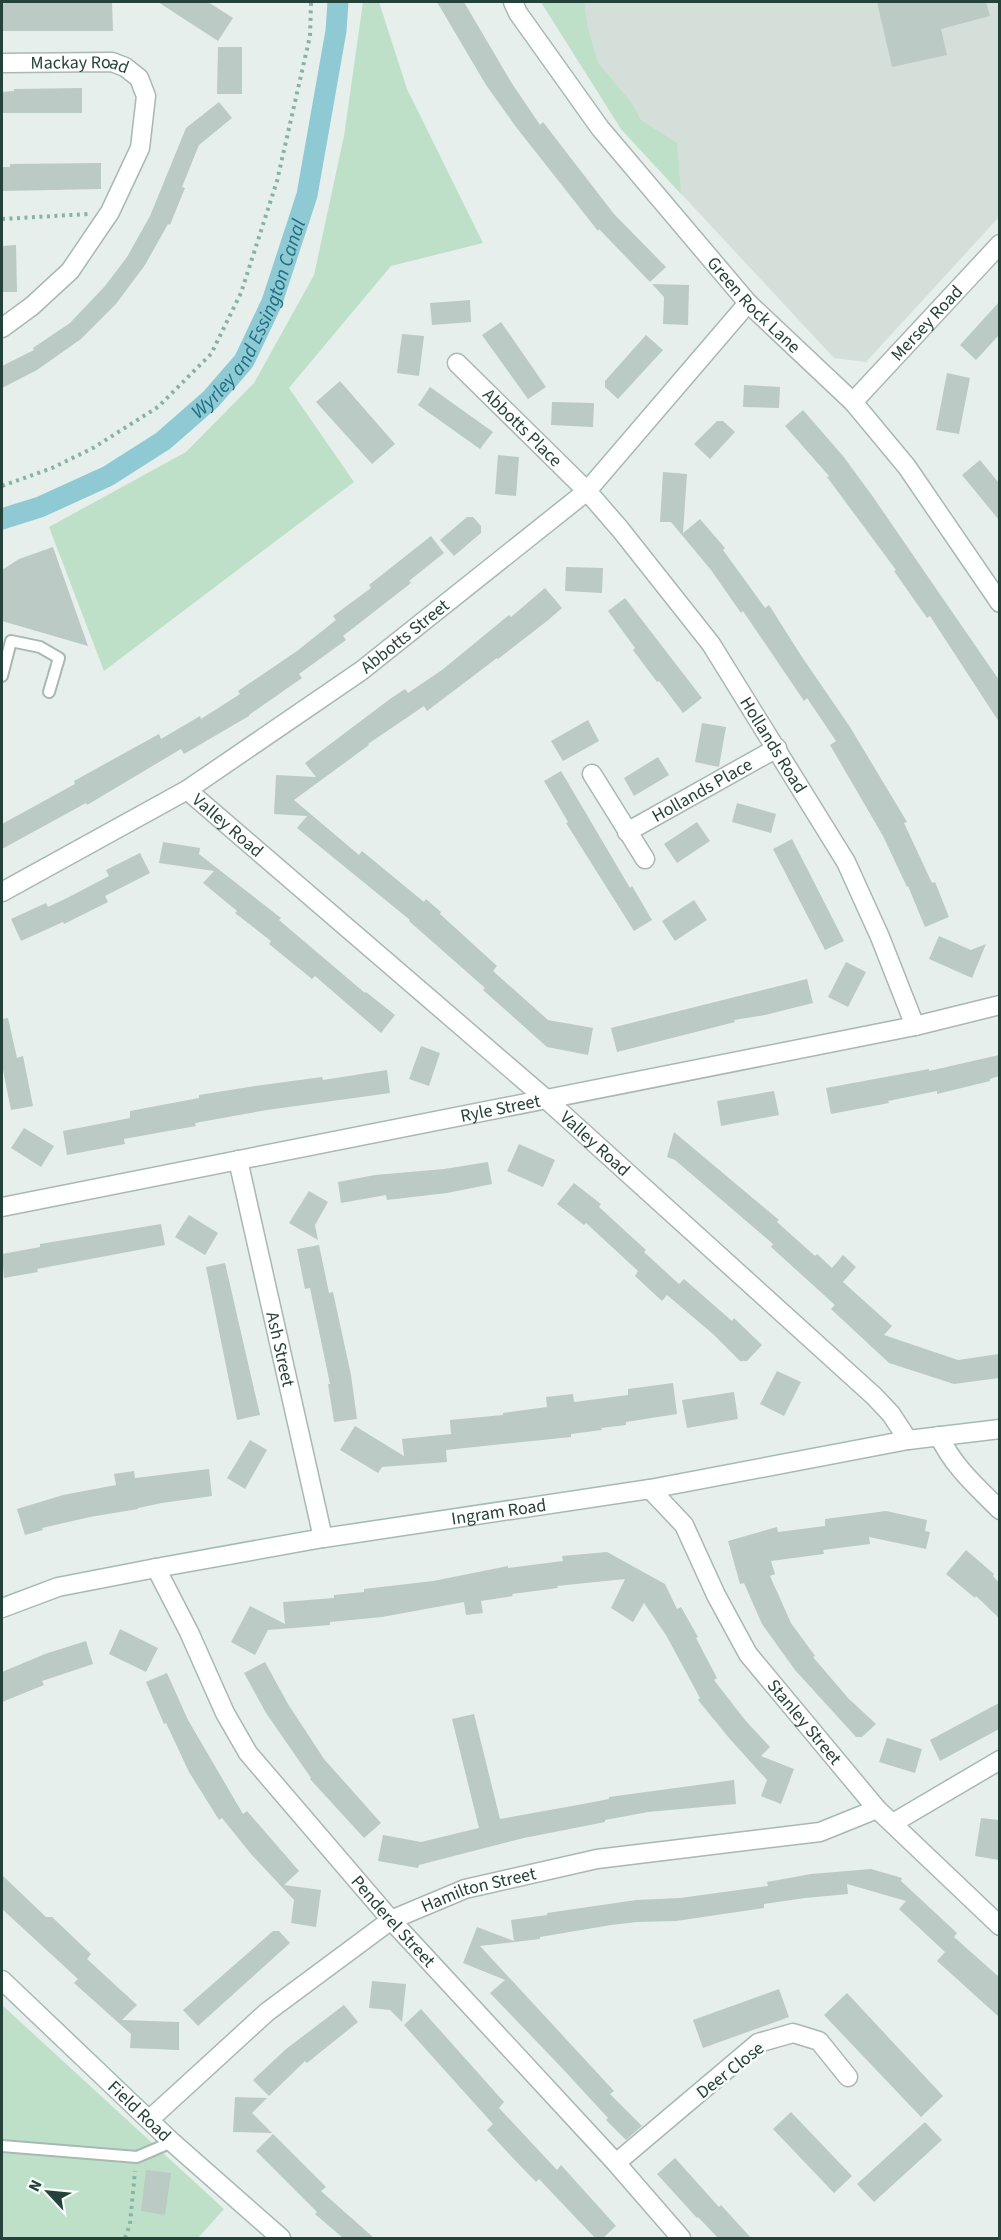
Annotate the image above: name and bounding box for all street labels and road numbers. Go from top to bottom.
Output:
street label: Mackay Road [30,50,133,80]
street label: Green Rock Lane [701,251,806,359]
street label: Mersey Road [885,280,969,367]
street label: Abbotts Place [477,383,568,473]
street label: Abbotts Street [355,593,455,680]
street label: Hollands Road [734,692,812,798]
street label: Hollands Place [648,752,757,829]
street label: Valley Road [187,788,269,863]
street label: Ryle Street [458,1089,543,1129]
street label: Valley Road [554,1105,635,1182]
street label: Ash Street [260,1309,301,1389]
street label: Ingram Road [450,1493,548,1532]
street label: Stanley Street [761,1674,847,1770]
street label: Hamilton Street [417,1861,538,1919]
street label: Penderel Street [345,1870,441,1973]
street label: Deer Close [691,2036,770,2105]
street label: Field Road [102,2075,176,2148]

